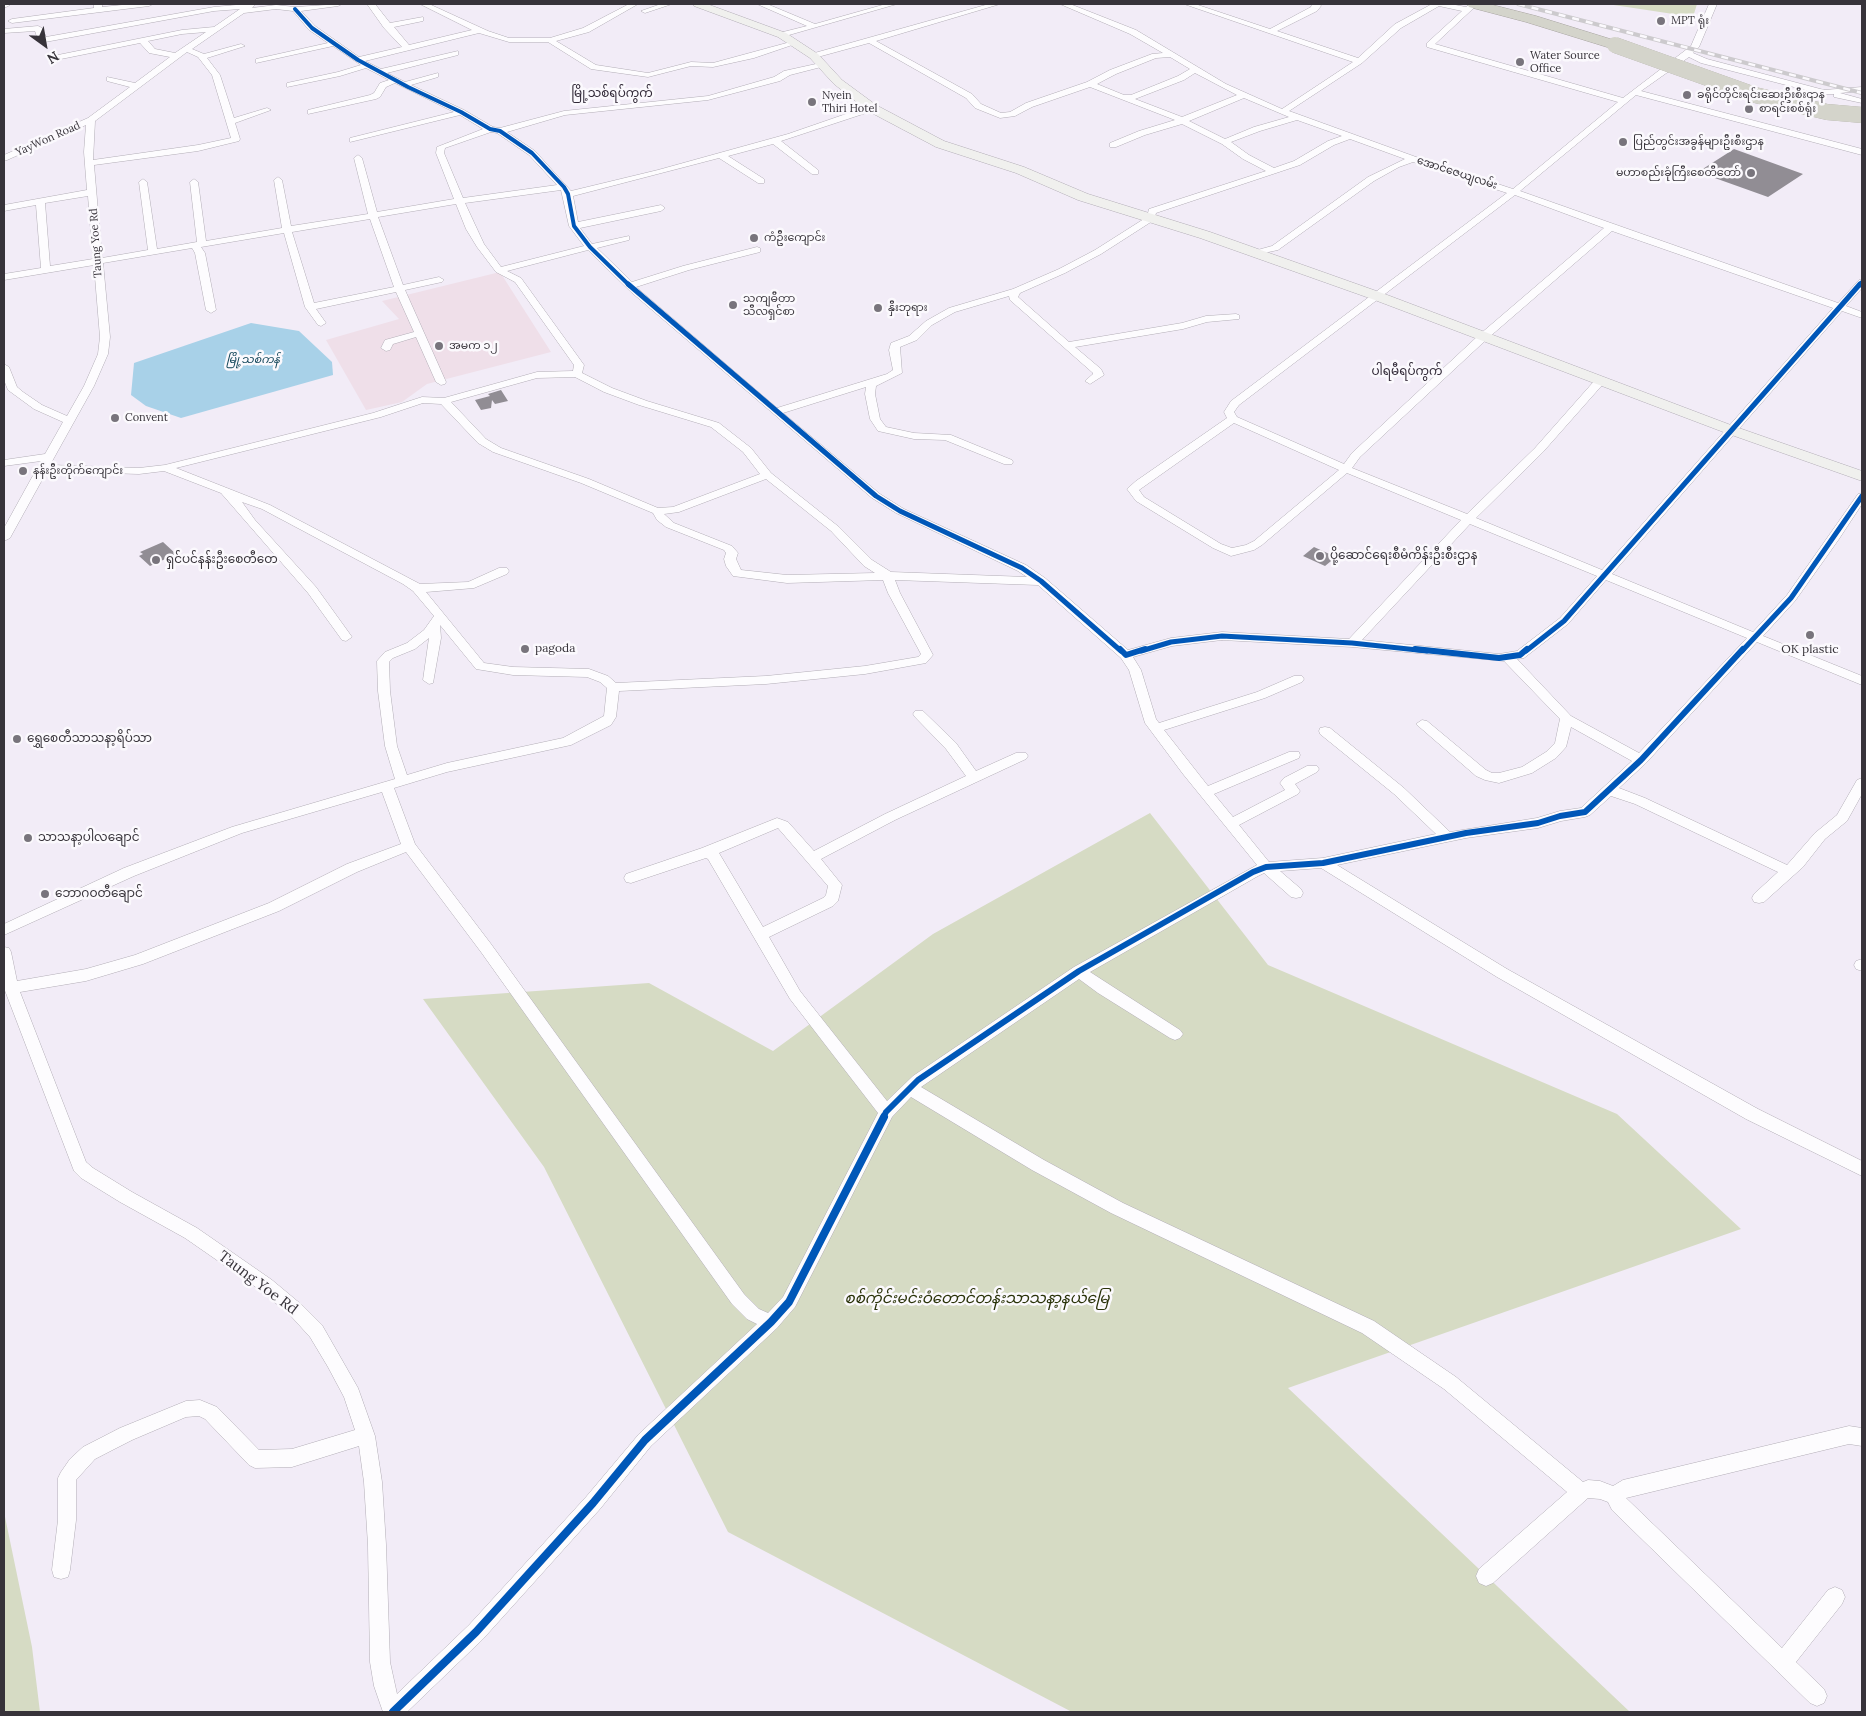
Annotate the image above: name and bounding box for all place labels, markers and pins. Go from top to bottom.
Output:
place label: MPT ရုံး [1671,14,1709,28]
marker: MPT ရုံး [1655,15,1667,27]
place label: Water Source Office [1530,49,1600,75]
marker: Water Source Office [1514,56,1526,68]
place label: ခရိုင်တိုင်းရင်းဆေးဦးစီးဌာန [1697,88,1825,102]
place label: Nyein Thiri Hotel [822,89,877,115]
marker: ခရိုင်တိုင်းရင်းဆေးဦးစီးဌာန [1681,89,1693,101]
marker: Nyein Thiri Hotel [806,96,818,108]
place label: စာရင်းစစ်ရုံး [1759,102,1816,116]
marker: စာရင်းစစ်ရုံး [1743,103,1755,115]
place label: ပြည်တွင်းအခွန်များဦးစီးဌာန [1633,135,1764,149]
marker: ပြည်တွင်းအခွန်များဦးစီးဌာန [1617,136,1629,148]
place label: မဟာစည်းခုံကြီးစေတီတော် [1616,166,1741,180]
marker: မဟာစည်းခုံကြီးစေတီတော် [1745,167,1757,179]
place label: ကံဦးကျောင်း [764,231,825,245]
marker: ကံဦးကျောင်း [748,232,760,244]
place label: သကျဓီတာ သီလရှင်စာ [743,292,795,318]
marker: သကျဓီတာ သီလရှင်စာ [727,299,739,311]
place label: နှီးဘုရား [888,301,927,315]
marker: နှီးဘုရား [872,302,884,314]
place label: အမက ၁၂ [449,339,498,353]
marker: အမက ၁၂ [433,340,445,352]
place label: Convent [125,411,168,425]
marker: Convent [109,412,121,424]
place label: နန်းဦးတိုက်ကျောင်း [33,464,123,478]
marker: နန်းဦးတိုက်ကျောင်း [17,465,29,477]
place label: ပို့ဆောင်ရေးစီမံကိန်းဦးစီးဌာန [1330,549,1477,563]
marker: ပို့ဆောင်ရေးစီမံကိန်းဦးစီးဌာန [1314,550,1326,562]
place label: ရှင်ပင်နန်းဦးစေတီတေ [166,553,278,567]
marker: ရှင်ပင်နန်းဦးစေတီတေ [150,554,162,566]
marker: OK plastic [1804,629,1816,641]
place label: pagoda [535,642,575,656]
marker: pagoda [519,643,531,655]
place label: OK plastic [1781,643,1839,657]
place label: ရွှေစေတီသာသနာ့ရိပ်သာ [27,732,152,746]
marker: ရွှေစေတီသာသနာ့ရိပ်သာ [11,733,23,745]
place label: သာသနာ့ပါလချောင် [38,831,140,845]
marker: သာသနာ့ပါလချောင် [22,832,34,844]
place label: ဘောဂဝတီချောင် [55,887,143,901]
marker: ဘောဂဝတီချောင် [39,888,51,900]

